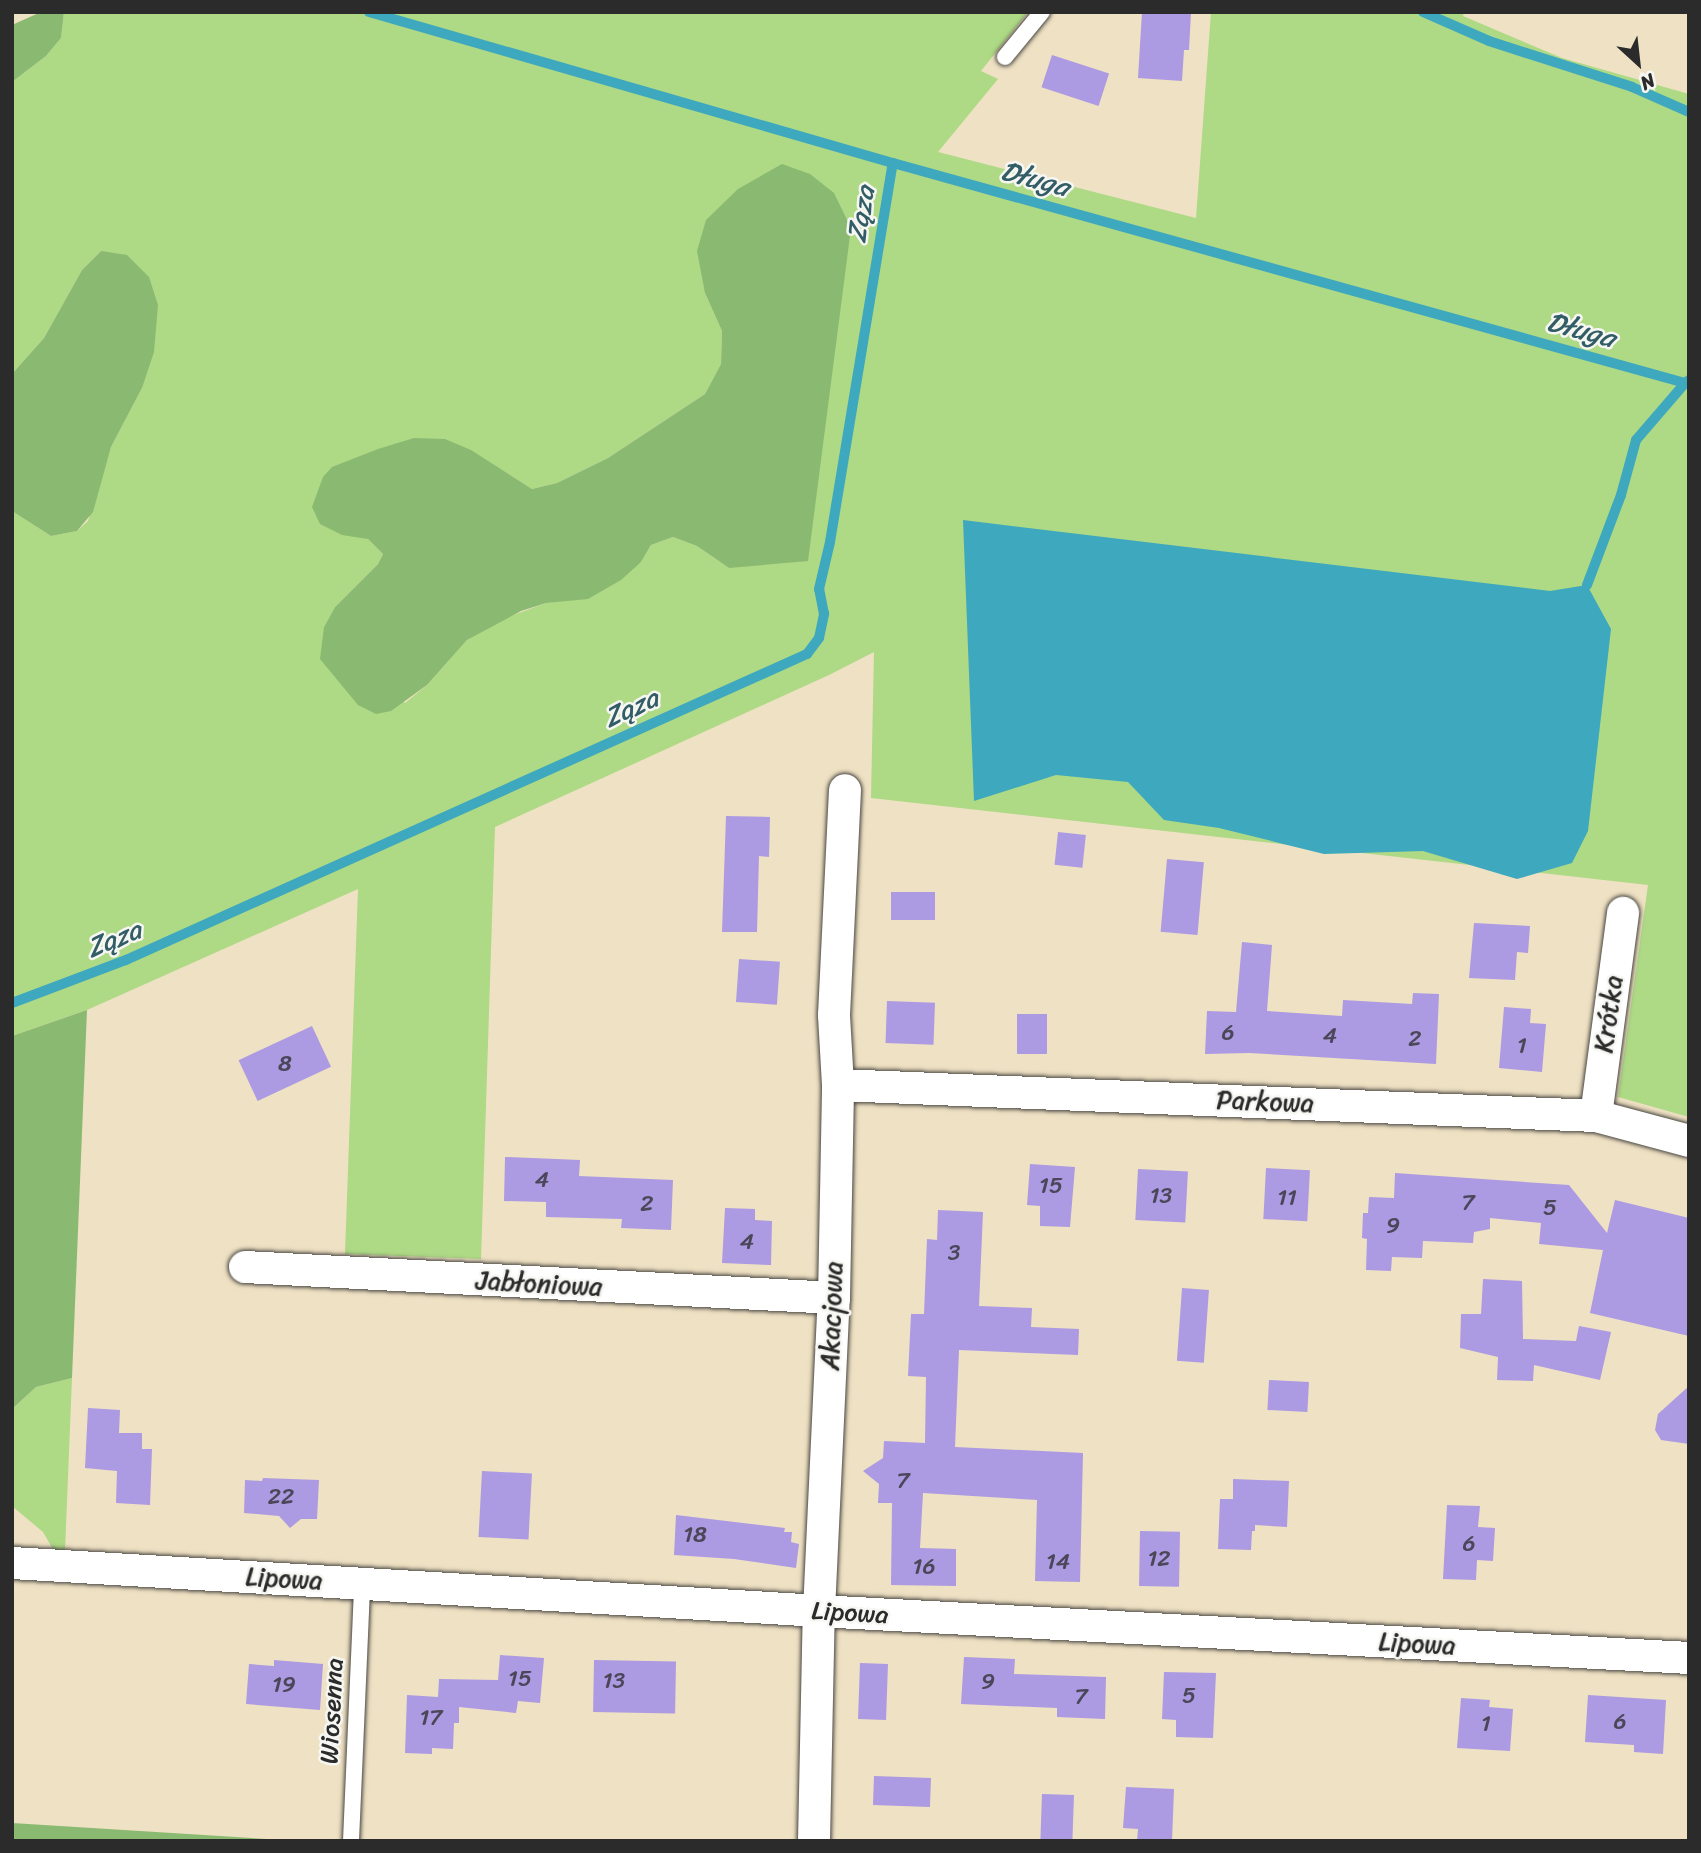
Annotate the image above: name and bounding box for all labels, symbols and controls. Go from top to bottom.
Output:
north arrow [1603,28,1673,98]
text: N [1634,64,1661,100]
water label: Długa [997,154,1073,204]
water label: Ząza [840,183,882,245]
water label: Długa [1543,305,1619,355]
water label: Ząza [598,681,664,735]
water label: Ząza [81,913,147,965]
street label: Krótka [1588,973,1630,1055]
house number: 6 [1221,1019,1235,1047]
house number: 4 [1323,1022,1337,1050]
house number: 2 [1408,1025,1422,1053]
house number: 1 [1517,1032,1527,1060]
house number: 8 [278,1050,292,1078]
street label: Parkowa [1216,1085,1314,1119]
house number: 4 [535,1166,549,1194]
house number: 15 [1039,1172,1063,1200]
house number: 13 [1150,1182,1172,1210]
house number: 11 [1277,1184,1297,1212]
house number: 7 [1461,1189,1475,1217]
house number: 2 [640,1190,654,1218]
house number: 5 [1543,1194,1557,1222]
house number: 9 [1386,1212,1400,1240]
house number: 4 [740,1228,754,1256]
house number: 3 [948,1239,960,1267]
street label: Akacjowa [815,1261,849,1371]
street label: Jabłoniowa [475,1265,603,1303]
house number: 7 [896,1467,910,1495]
house number: 22 [268,1483,294,1511]
house number: 18 [683,1521,707,1549]
house number: 6 [1462,1530,1476,1558]
house number: 12 [1147,1545,1171,1573]
house number: 14 [1046,1548,1070,1576]
house number: 16 [913,1553,935,1581]
street label: Lipowa [245,1561,323,1597]
street label: Lipowa [811,1595,889,1631]
street label: Lipowa [1378,1626,1456,1662]
street label: Wiosenna [314,1657,350,1765]
house number: 15 [508,1665,532,1693]
house number: 13 [603,1667,625,1695]
house number: 9 [981,1668,995,1696]
house number: 19 [272,1671,296,1699]
house number: 5 [1182,1682,1196,1710]
house number: 7 [1074,1683,1088,1711]
house number: 17 [420,1704,442,1732]
house number: 6 [1613,1708,1627,1736]
house number: 1 [1481,1710,1491,1738]

